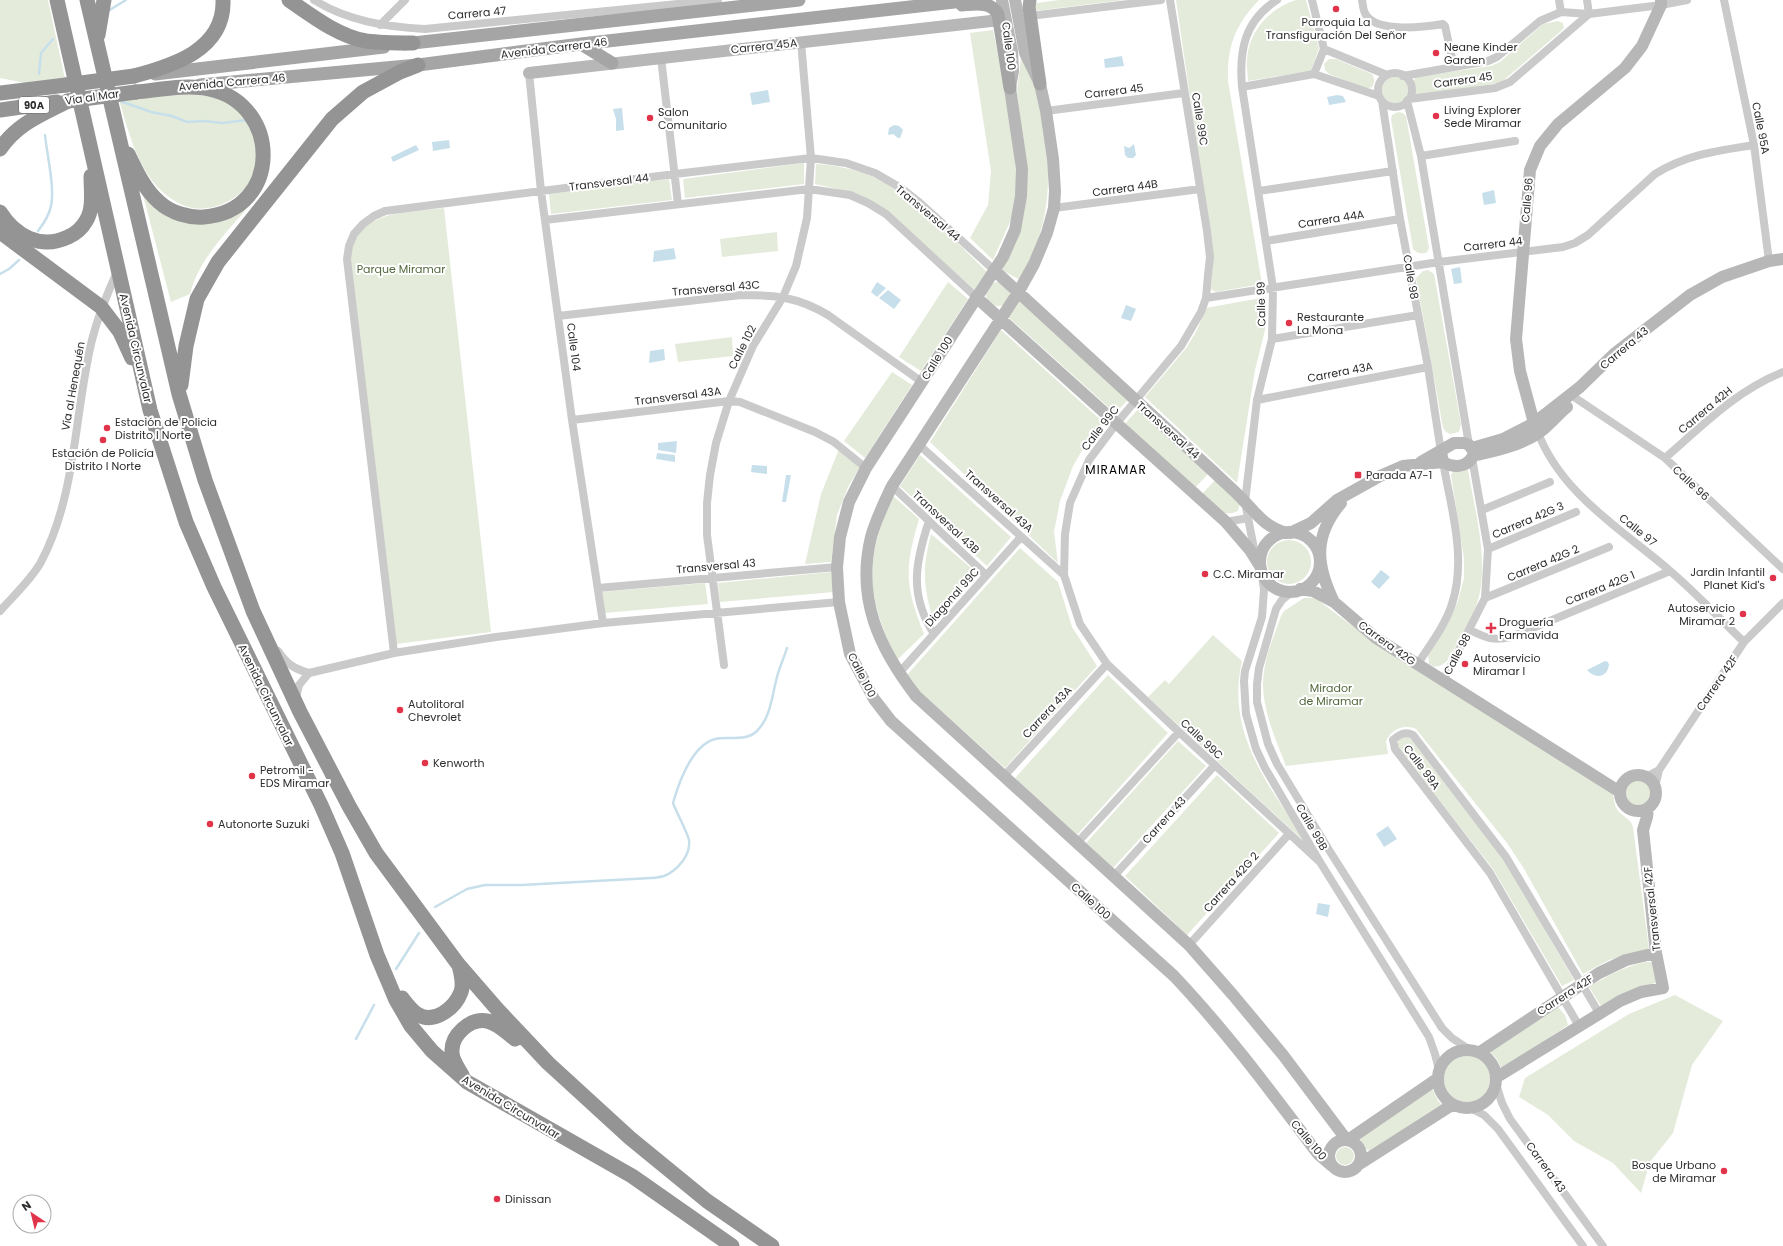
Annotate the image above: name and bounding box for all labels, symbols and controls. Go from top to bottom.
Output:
street label: Carrera 47 [447,2,507,24]
marker: Parroquia La Transfiguración Del Señor [1331,4,1341,14]
place label: Parroquia La Transfiguración Del Señor [1266,14,1406,43]
street label: Calle 100 [998,21,1020,71]
street label: Avenida Carrera 46 [500,34,608,62]
street label: Carrera 45A [730,34,799,57]
place label: Neane Kinder Garden [1444,39,1517,68]
marker: Neane Kinder Garden [1431,48,1441,58]
street label: Carrera 45 [1433,68,1494,92]
street label: Avenida Carrera 46 [178,69,286,95]
street label: Carrera 45 [1084,79,1144,103]
street label: Vía al Mar [64,85,120,109]
street label: Calle 99C [1188,91,1212,147]
road number: 90A [19,97,49,113]
street label: Calle 95A [1748,101,1774,156]
place label: Living Explorer Sede Miramar [1444,102,1521,131]
place label: Salon Comunitario [658,104,727,133]
marker: Living Explorer Sede Miramar [1431,111,1441,121]
marker: Salon Comunitario [645,113,655,123]
street label: Transversal 44 [568,169,650,195]
street label: Carrera 44B [1091,175,1159,201]
street label: Calle 96 [1517,177,1537,223]
street label: Transversal 44 [892,181,964,245]
street label: Carrera 44A [1297,206,1366,232]
street label: Carrera 44 [1463,232,1523,256]
street label: Calle 98 [1399,253,1423,301]
park label: Parque Miramar [357,261,445,277]
street label: Transversal 43C [671,276,761,300]
street label: Calle 99 [1253,281,1269,327]
street label: Avenida Circunvalar [116,292,156,404]
place label: Restaurante La Mona [1297,309,1364,338]
marker: Restaurante La Mona [1284,318,1294,328]
street label: Calle 104 [563,322,585,372]
street label: Calle 102 [724,322,760,372]
street label: Carrera 43 [1596,323,1652,373]
street label: Calle 100 [917,333,957,383]
street label: Vía al Henequén [57,340,89,432]
street label: Carrera 43A [1306,358,1375,386]
street label: Transversal 43A [634,383,723,409]
street label: Carrera 42H [1674,383,1736,437]
street label: Transversal 44 [1133,397,1203,463]
street label: Calle 99C [1077,402,1123,454]
place label: Estación de Policia Distrito I Norte [115,414,217,443]
marker: Estación de Policia Distrito I Norte [102,423,112,433]
marker: Estación de Policía Distrito I Norte [98,435,108,445]
place label: Estación de Policía Distrito I Norte [52,445,154,474]
district label: MIRAMAR [1085,461,1147,478]
street label: Calle 96 [1669,462,1713,504]
street label: Transversal 43A [961,466,1037,536]
place label: Parada A7-1 [1366,467,1432,483]
marker: Parada A7-1 [1353,470,1363,480]
street label: Transversal 43B [909,487,983,557]
street label: Carrera 42G 3 [1490,498,1566,542]
street label: Calle 97 [1616,510,1660,550]
street label: Carrera 42G 2 [1505,541,1581,585]
street label: Transversal 43 [676,555,756,577]
street label: Diagonal 99C [921,564,983,630]
place label: Jardin Infantil Planet Kid's [1690,564,1765,593]
place label: C.C. Miramar [1213,566,1284,582]
street label: Carrera 42G 1 [1563,567,1637,609]
marker: C.C. Miramar [1200,569,1210,579]
marker: Jardin Infantil Planet Kid's [1768,573,1778,583]
place label: Autoservicio Miramar 2 [1668,600,1735,629]
marker: Autoservicio Miramar 2 [1738,609,1748,619]
place label: Droguería Farmavida [1499,614,1559,643]
street label: Carrera 42G [1355,617,1419,669]
marker: Droguería Farmavida [1486,623,1496,633]
street label: Calle 98 [1439,630,1475,678]
street label: Avenida Circunvalar [234,641,298,749]
street label: Calle 100 [844,650,880,700]
place label: Autoservicio Miramar I [1473,650,1540,679]
street label: Carrera 42F [1692,652,1742,714]
marker: Autoservicio Miramar I [1460,659,1470,669]
park label: Mirador de Miramar [1299,680,1363,709]
street label: Carrera 43A [1019,682,1076,742]
place label: Autolitoral Chevrolet [408,696,464,725]
marker: Autolitoral Chevrolet [395,705,405,715]
street label: Calle 99C [1177,715,1227,763]
street label: Calle 99A [1400,741,1444,793]
place label: Kenworth [433,755,485,771]
marker: Kenworth [420,758,430,768]
place label: Petromil - EDS Miramar [260,762,329,791]
marker: Petromil - EDS Miramar [247,771,257,781]
street label: Carrera 43 [1138,793,1190,847]
street label: Calle 99B [1292,801,1332,854]
place label: Autonorte Suzuki [218,816,310,832]
marker: Autonorte Suzuki [205,819,215,829]
street label: Carrera 42G 2 [1199,848,1263,916]
street label: Transversal 42F [1640,865,1664,952]
street label: Calle 100 [1068,879,1114,923]
street label: Carrera 42F [1534,971,1597,1019]
street label: Avenida Circunvalar [459,1071,563,1143]
street label: Calle 100 [1287,1116,1331,1164]
street label: Carrera 43 [1522,1139,1570,1195]
place label: Bosque Urbano de Miramar [1632,1157,1716,1186]
marker: Bosque Urbano de Miramar [1719,1166,1729,1176]
place label: Dinissan [505,1191,551,1207]
north arrow [12,1194,52,1234]
marker: Dinissan [492,1194,502,1204]
text: N [18,1197,34,1215]

